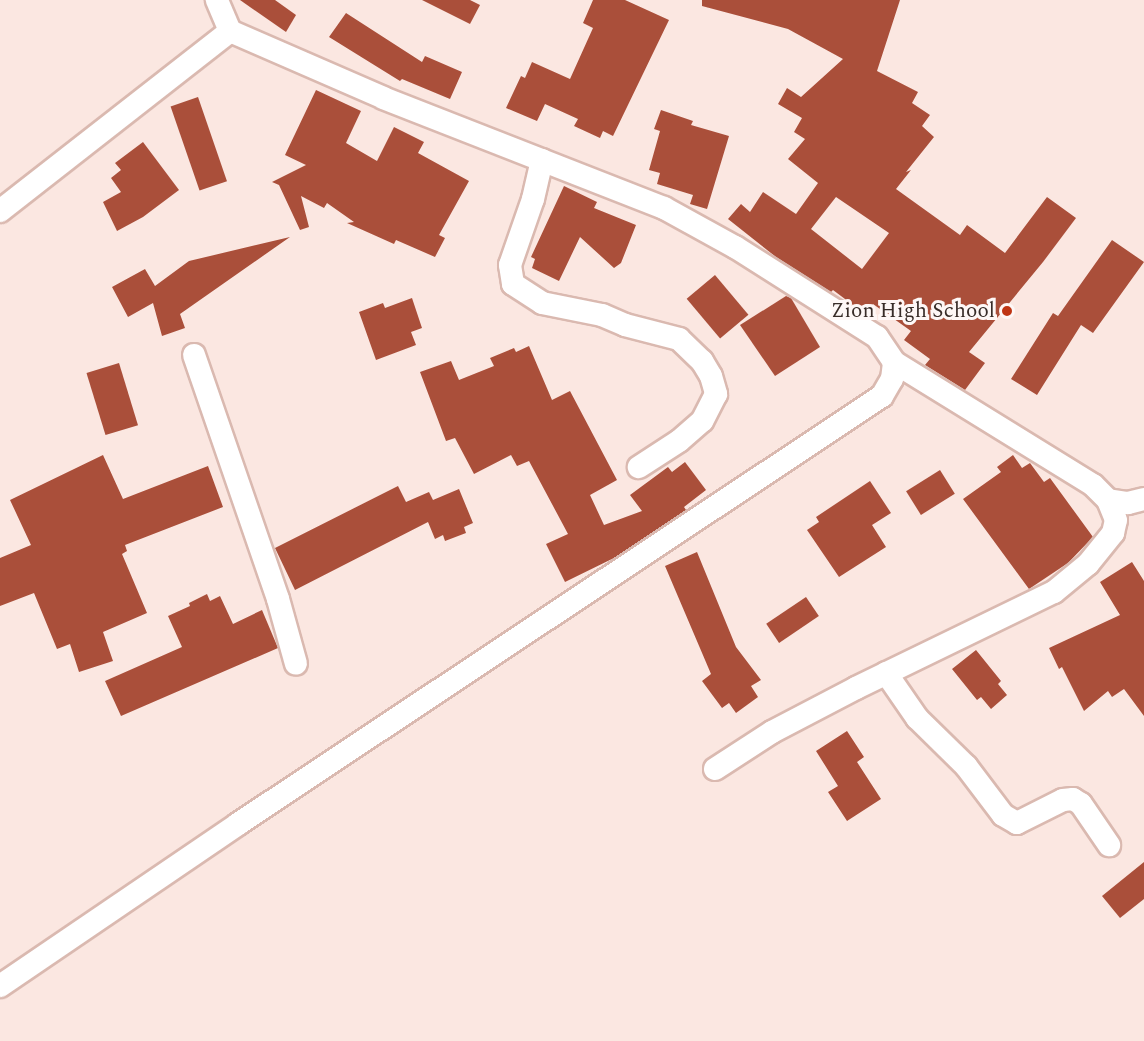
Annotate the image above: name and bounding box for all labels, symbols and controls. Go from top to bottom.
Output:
place label: Zion High School [831,298,995,324]
marker: Zion High School [1000,304,1014,318]

